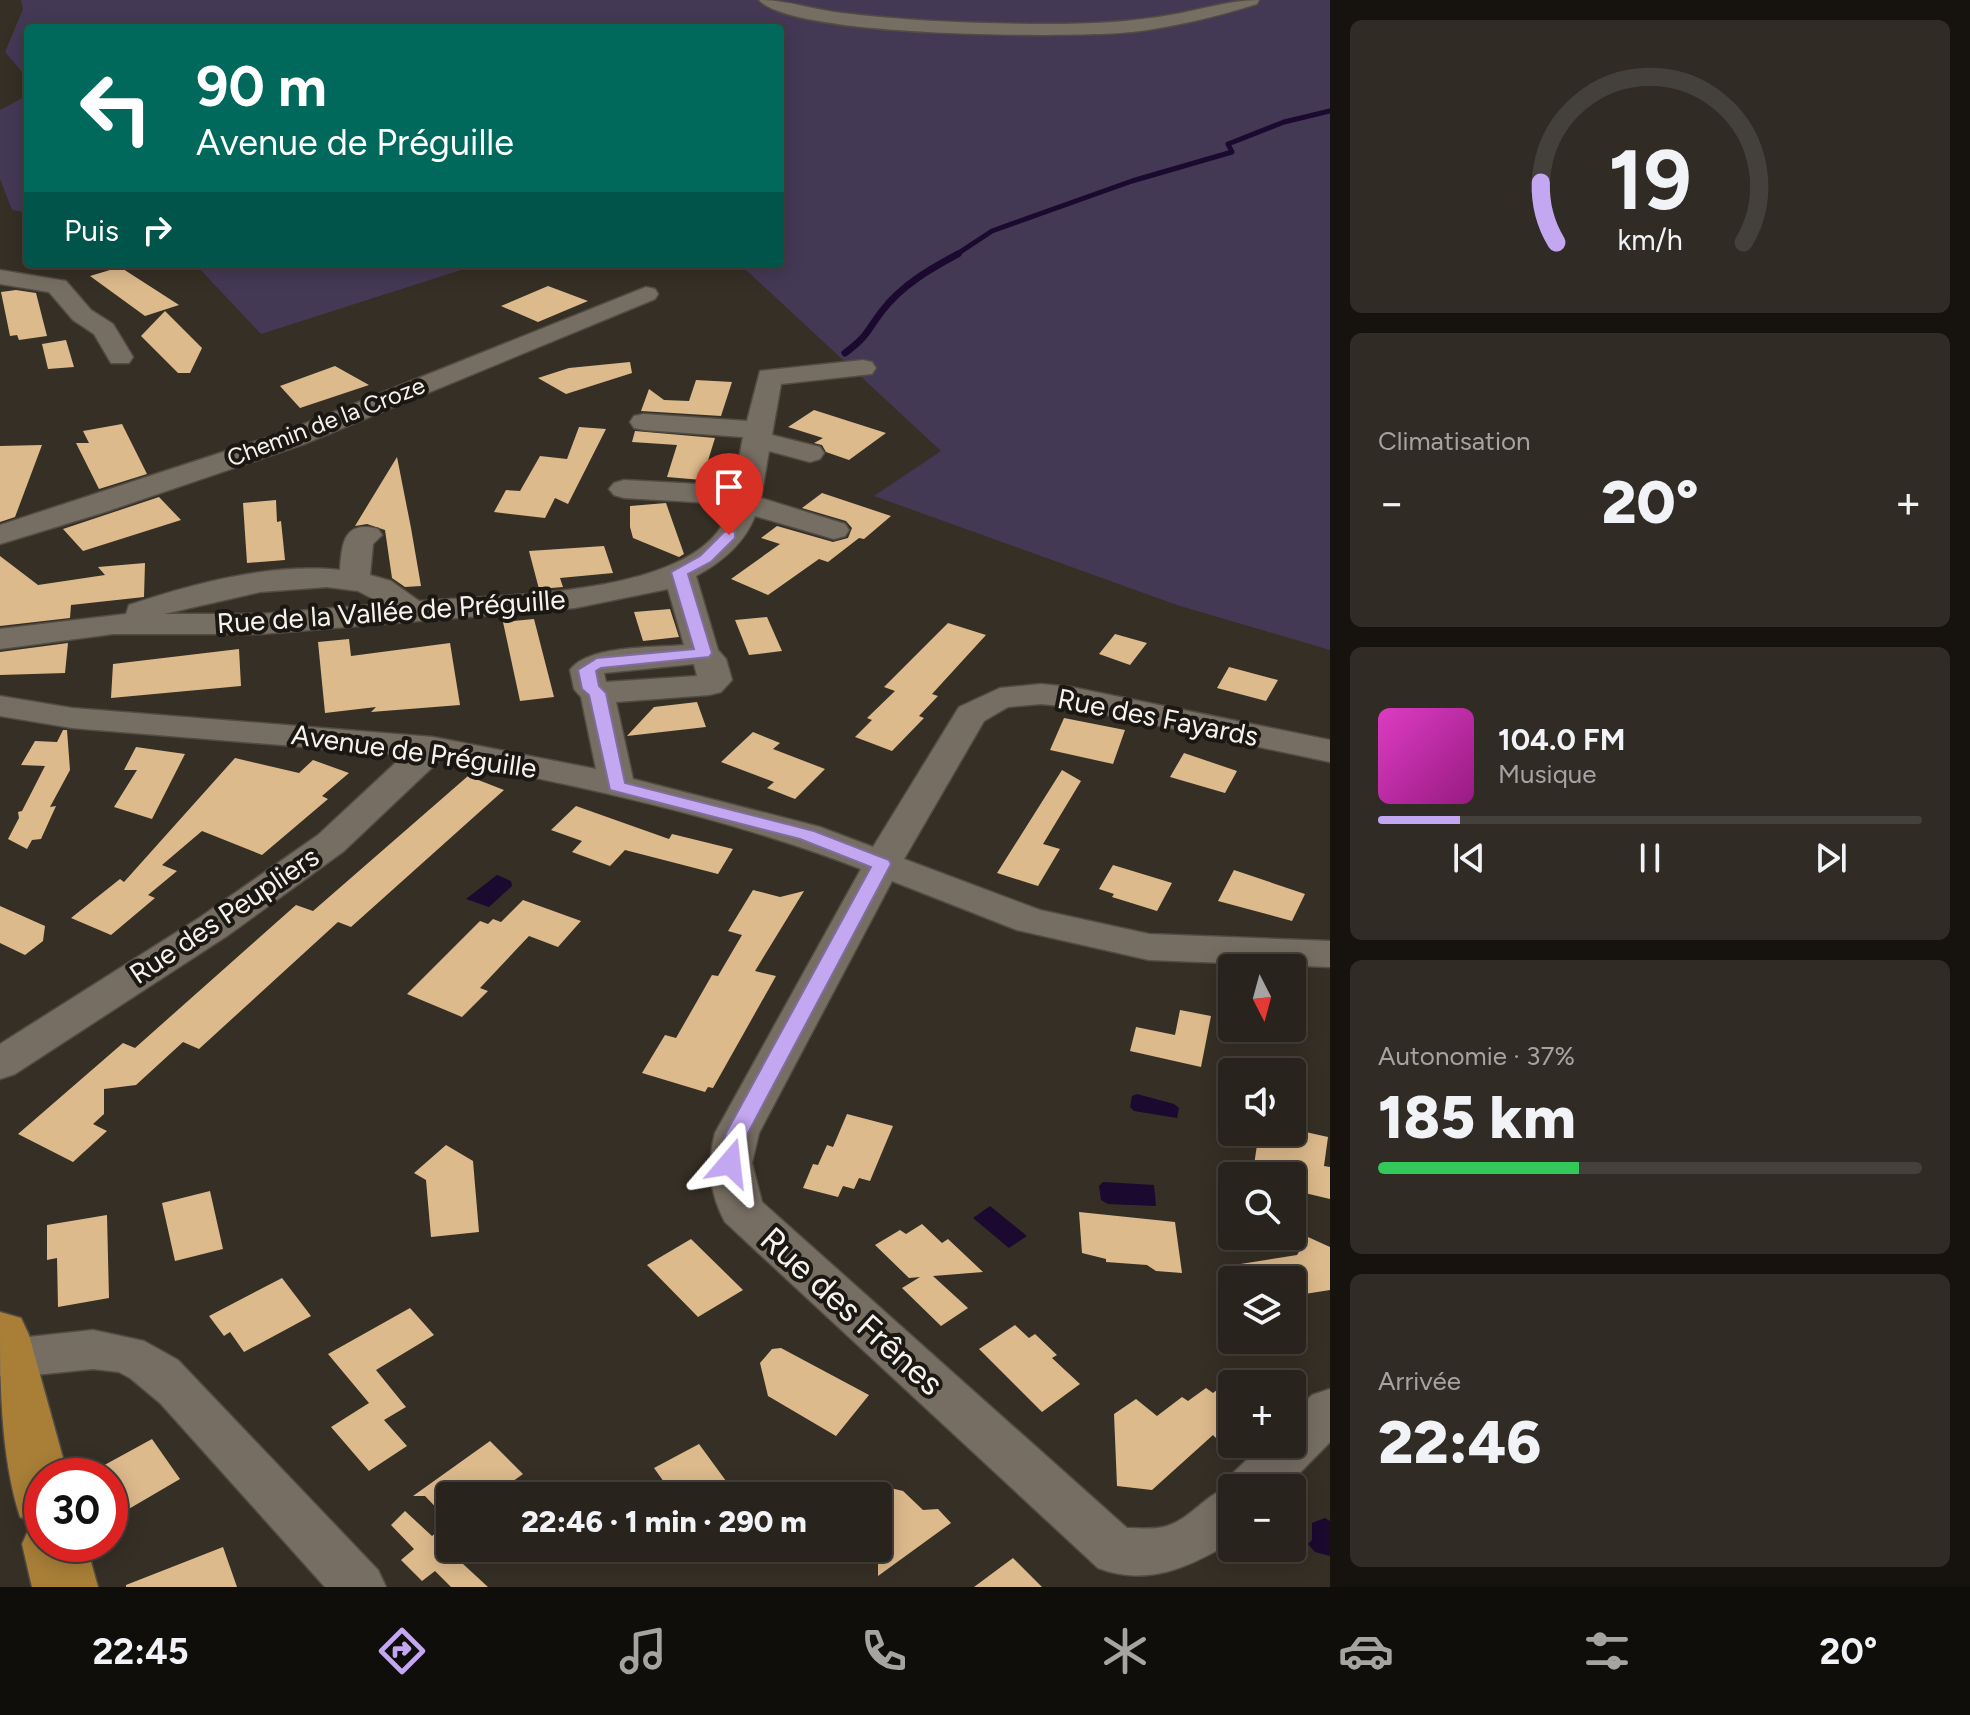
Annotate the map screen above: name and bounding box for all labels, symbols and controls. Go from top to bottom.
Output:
text: 90 m [196,53,327,120]
icon: left [64,56,168,160]
text: Avenue de Préguille [196,121,514,164]
text: 19 [1608,129,1692,229]
icon: right [135,208,179,252]
text: Puis [64,212,119,249]
text: km/h [1617,223,1683,257]
street label: Chemin de la Croze [223,370,429,473]
text: Climatisation [1378,425,1531,457]
pin [695,453,763,535]
icon: arrive [707,465,751,509]
text: 20° [1601,466,1699,538]
text: − [1378,476,1405,529]
text: + [1895,476,1922,529]
street label: Rue de la Vallée de Préguille [216,582,566,640]
street label: Rue des Fayards [1055,681,1261,753]
street label: Avenue de Préguille [289,717,539,785]
text: 104.0 FM [1498,721,1625,758]
text: Musique [1498,758,1596,790]
icon: previous [1447,836,1491,880]
icon: pause [1628,836,1672,880]
icon: next [1809,836,1853,880]
street label: Rue des Peupliers [123,839,325,991]
north arrow [1218,954,1306,1042]
map controls [1218,954,1306,1562]
text: Autonomie · 37% [1378,1040,1575,1072]
button: sound [1218,1058,1306,1146]
text: 185 km [1378,1081,1576,1153]
position arrow [688,1121,772,1205]
button: search [1218,1162,1306,1250]
street label: Rue des Frênes [752,1219,951,1404]
button: layers [1218,1266,1306,1354]
text: Arrivée [1378,1365,1461,1397]
button: + [1218,1370,1306,1458]
text: 22:46 [1378,1406,1542,1478]
speed limit sign: 30 [24,1458,128,1562]
button: − [1218,1474,1306,1562]
text: 22:46 · 1 min · 290 m [521,1503,807,1540]
icon: directions [374,1623,430,1679]
icon: music [615,1623,671,1679]
icon: phone [856,1623,912,1679]
icon: climate [1097,1623,1153,1679]
icon: car [1338,1623,1394,1679]
icon: filters [1579,1623,1635,1679]
text: 22:45 [92,1630,189,1673]
text: 20° [1820,1630,1877,1673]

